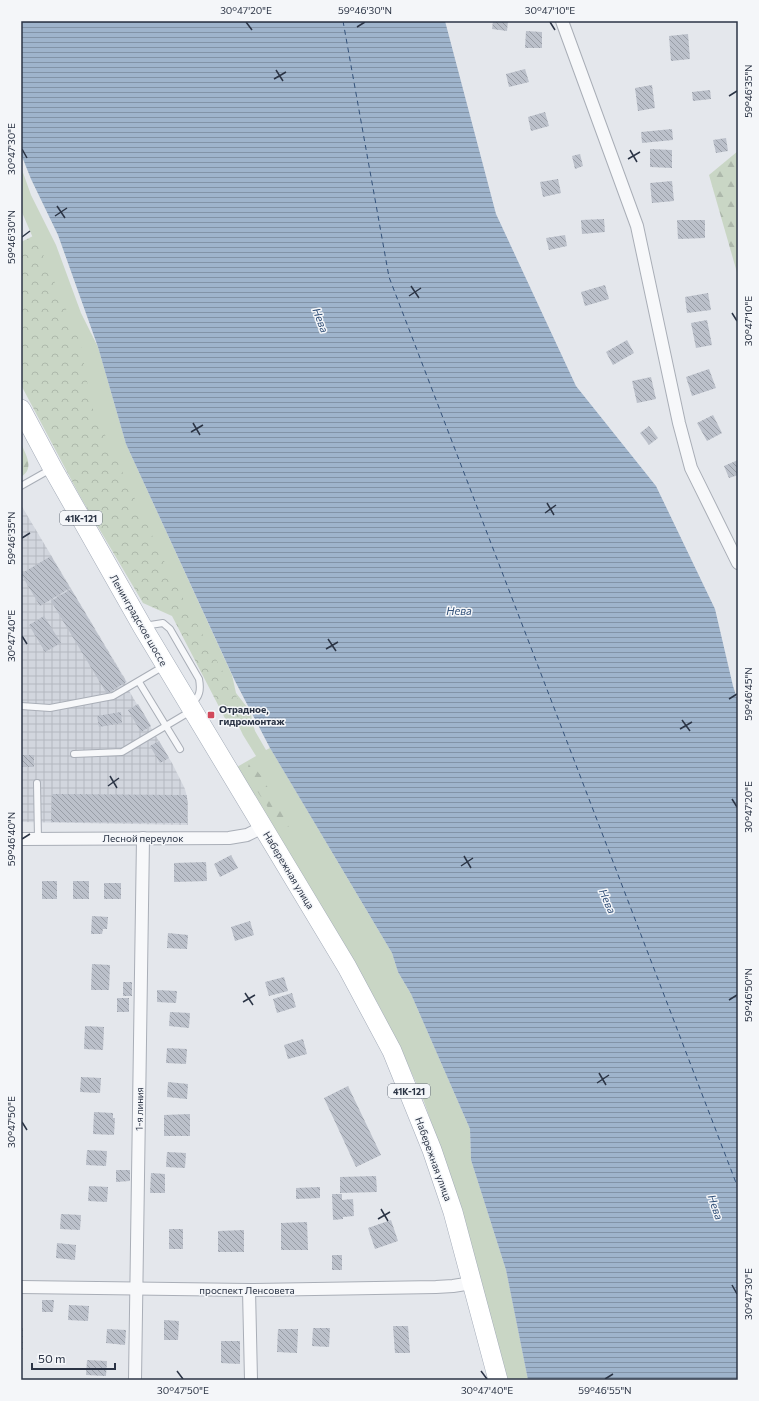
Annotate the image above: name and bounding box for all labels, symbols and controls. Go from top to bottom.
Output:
text: 30°47'20"E [220,4,272,16]
text: 59°46'30"N [338,4,392,16]
text: 30°47'10"E [525,4,575,16]
text: 59°46'35"N [742,64,754,118]
text: 30°47'30"E [5,123,17,175]
text: 59°46'30"N [5,210,17,264]
text: 30°47'10"E [742,296,754,346]
water label: Нева [310,306,332,335]
text: 59°46'35"N [5,511,17,565]
road number: 41К-121 [60,511,102,525]
street label: Ленинградское шоссе [108,572,170,668]
water label: Нева [446,604,472,617]
text: 30°47'40"E [5,610,17,662]
text: 59°46'45"N [742,667,754,721]
place label: Отрадное, гидромонтаж [219,703,285,727]
marker: Отрадное, гидромонтаж [206,710,216,720]
text: 30°47'20"E [742,781,754,833]
text: 59°46'40"N [5,812,17,866]
street label: Набережная улица [261,829,317,911]
street label: Лесной переулок [103,832,184,844]
water label: Нева [597,887,619,916]
text: 59°46'50"N [742,968,754,1022]
road number: 41К-121 [388,1084,430,1098]
street label: 1-я линия [133,1087,145,1131]
text: 30°47'50"E [5,1096,17,1148]
street label: Набережная улица [413,1115,455,1203]
water label: Нева [706,1193,726,1221]
text: 30°47'30"E [742,1268,754,1320]
street label: проспект Ленсовета [199,1284,295,1296]
scale bar [32,1345,115,1371]
text: 50 m [38,1351,66,1365]
text: 30°47'50"E [157,1384,209,1396]
text: 30°47'40"E [461,1384,513,1396]
text: 59°46'55"N [578,1384,632,1396]

